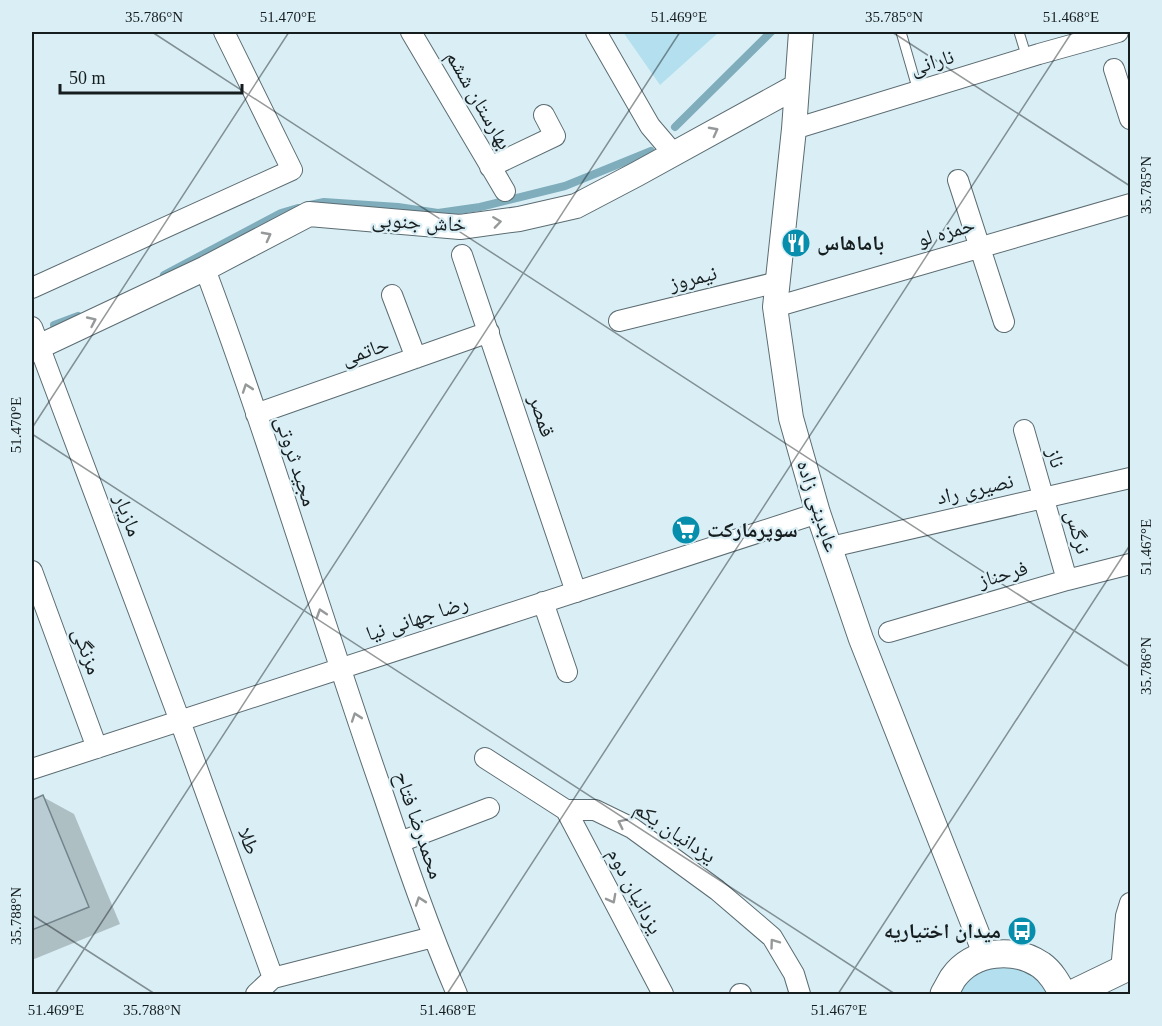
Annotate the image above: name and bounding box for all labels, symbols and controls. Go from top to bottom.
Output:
text: 35.786°N [125,9,183,25]
text: 51.470°E [260,9,316,25]
text: 51.469°E [651,9,707,25]
text: 35.785°N [865,9,923,25]
text: 51.468°E [1043,9,1099,25]
street label: نارانی [907,44,957,81]
street label: بهارستان ششم [439,46,517,155]
scale bar [60,57,242,95]
text: 50 m [69,68,106,88]
one-way arrow [708,127,718,138]
text: 35.785°N [1138,156,1154,214]
street label: خاش جنوبی [371,208,467,237]
street label: حمزه لو [915,212,977,252]
one-way arrow [493,216,502,228]
restaurant icon: باماهاس [780,227,812,259]
place label: باماهاس [817,231,884,256]
one-way arrow [261,232,271,243]
street label: نیمروز [666,260,719,296]
one-way arrow [85,316,96,328]
street label: حاتمی [338,332,392,371]
one-way arrow [242,383,254,394]
street label: قمصر [524,391,560,440]
text: 51.470°E [8,397,24,453]
street label: مجید ثروتی [269,413,322,509]
street label: ناز [1042,445,1070,470]
street label: عابدینی زاده [791,457,844,556]
street label: نصیری راد [934,469,1016,509]
street label: مازیار [109,489,147,540]
street label: نرگس [1059,507,1096,557]
supermarket icon: سوپرمارکت [670,514,702,546]
place label: سوپرمارکت [707,518,798,542]
text: 51.467°E [1138,519,1154,575]
street label: فرحناز [975,556,1030,593]
street label: رضا جهانی نیا [363,590,471,647]
one-way arrow [316,608,328,619]
street label: مزنگی [67,624,106,678]
text: 35.786°N [1138,637,1154,695]
one-way arrow [351,712,364,723]
street label: محمدرضا فتاح [388,768,449,882]
street label: یزدانیان یکم [628,796,720,870]
one-way arrow [617,819,628,830]
street label: طلا [233,824,265,858]
street label: یزدانیان دوم [600,844,668,939]
text: 35.788°N [8,887,24,945]
one-way arrow [605,893,617,904]
one-way arrow [415,896,428,907]
bus stop icon: میدان اختیاریه [1006,915,1038,947]
place label: میدان اختیاریه [884,919,1001,943]
one-way arrow [771,938,782,949]
text: 51.469°E [28,1002,84,1018]
text: 35.788°N [123,1002,181,1018]
text: 51.468°E [420,1002,476,1018]
text: 51.467°E [811,1002,867,1018]

